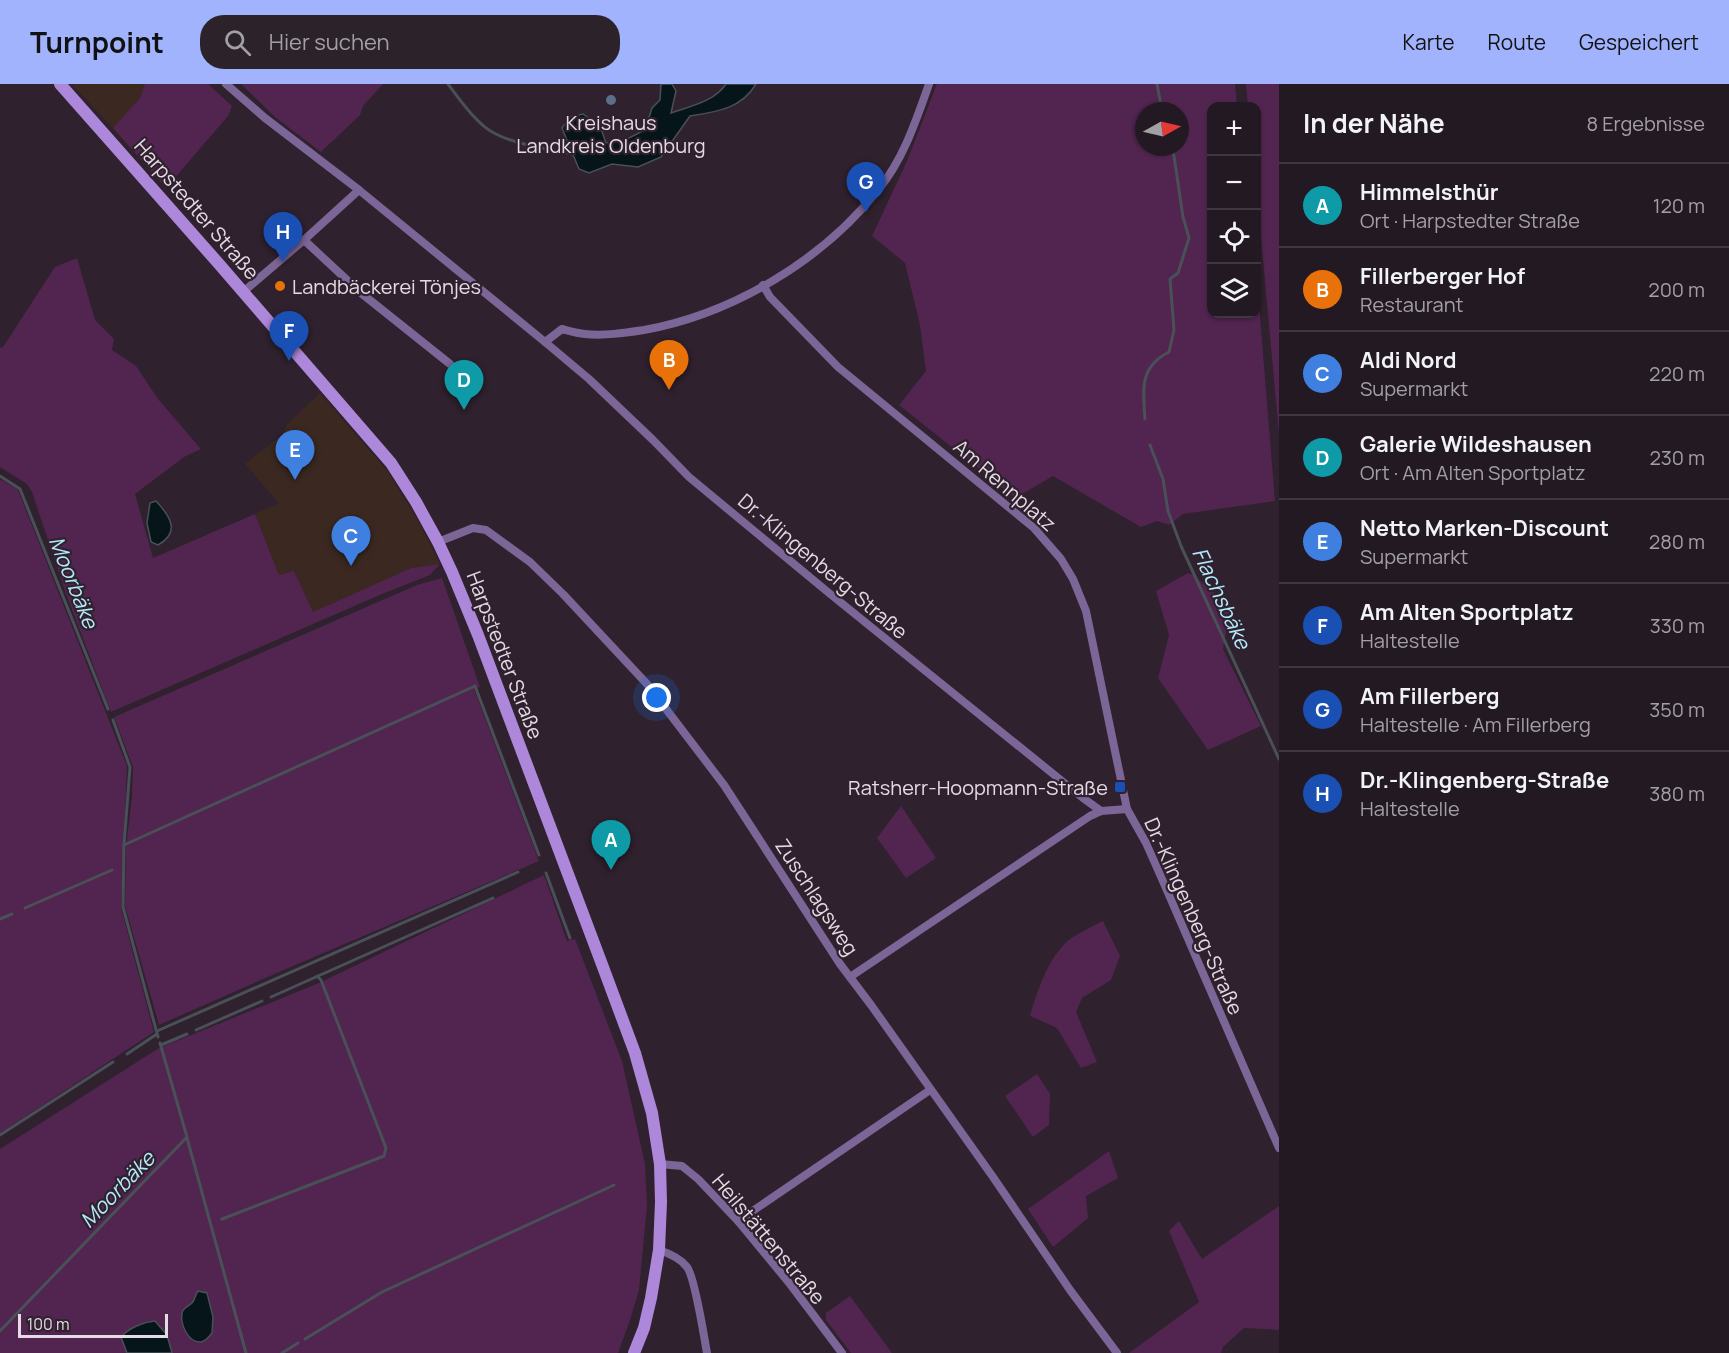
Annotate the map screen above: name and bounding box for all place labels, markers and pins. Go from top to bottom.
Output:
marker: Kreishaus Landkreis Oldenburg [604,93,618,107]
place label: Kreishaus Landkreis Oldenburg [516,109,706,159]
pin: G [846,162,886,212]
pin: H [264,212,302,262]
place label: Landbäckerei Tönjes [292,273,481,300]
marker: Landbäckerei Tönjes [273,279,287,293]
pin: F [270,312,308,361]
pin: B [650,340,688,390]
pin: D [444,360,484,410]
pin: E [276,430,314,480]
pin: C [332,516,370,566]
place label: Ratsherr-Hoopmann-Straße [848,774,1108,801]
marker: Ratsherr-Hoopmann-Straße [1113,780,1127,794]
pin: A [592,820,630,870]

